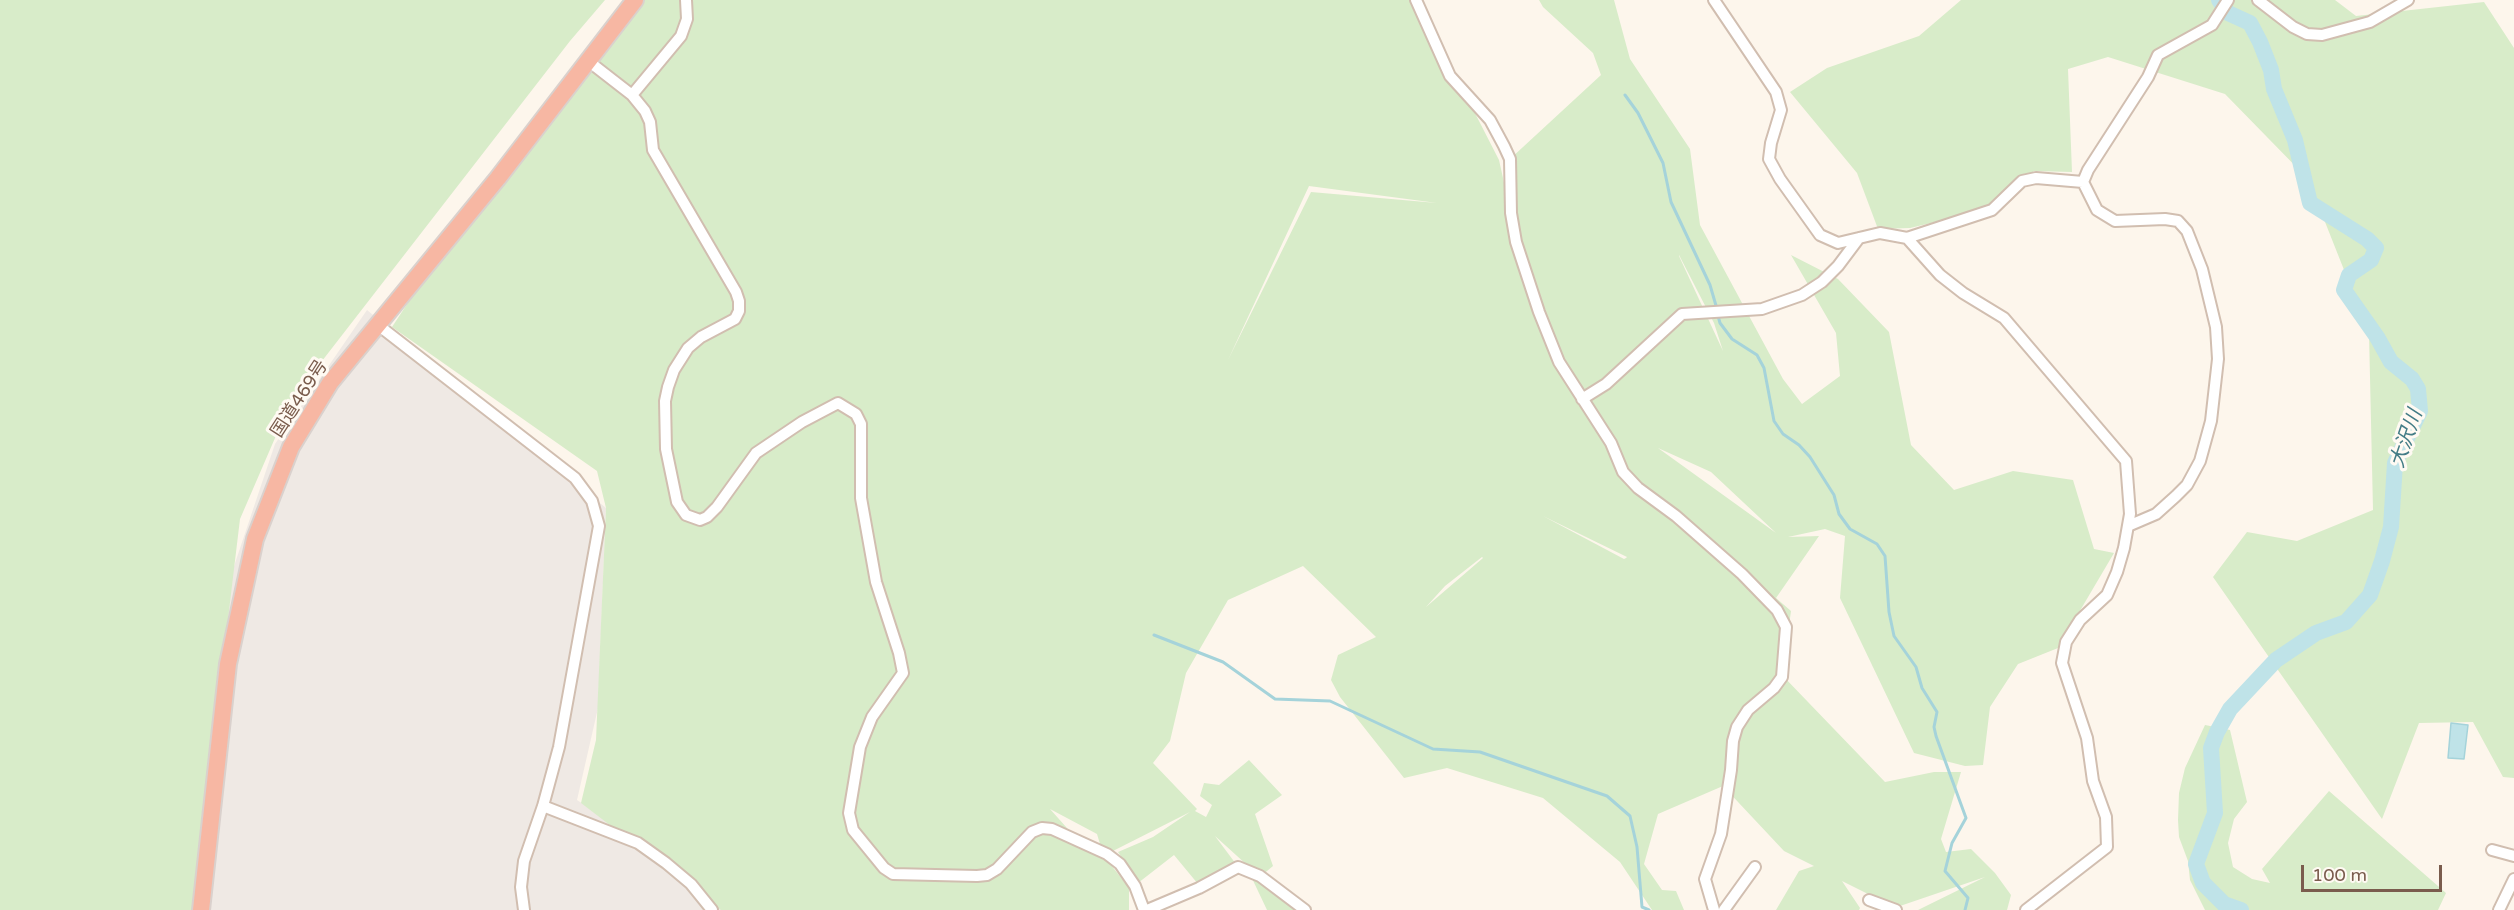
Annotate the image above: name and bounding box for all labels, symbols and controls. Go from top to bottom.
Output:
street label: 国道469号 [267,356,333,442]
water label: 大沢川 [2386,407,2428,471]
scale bar [2304,853,2445,891]
text: 100 m [2312,864,2367,886]

